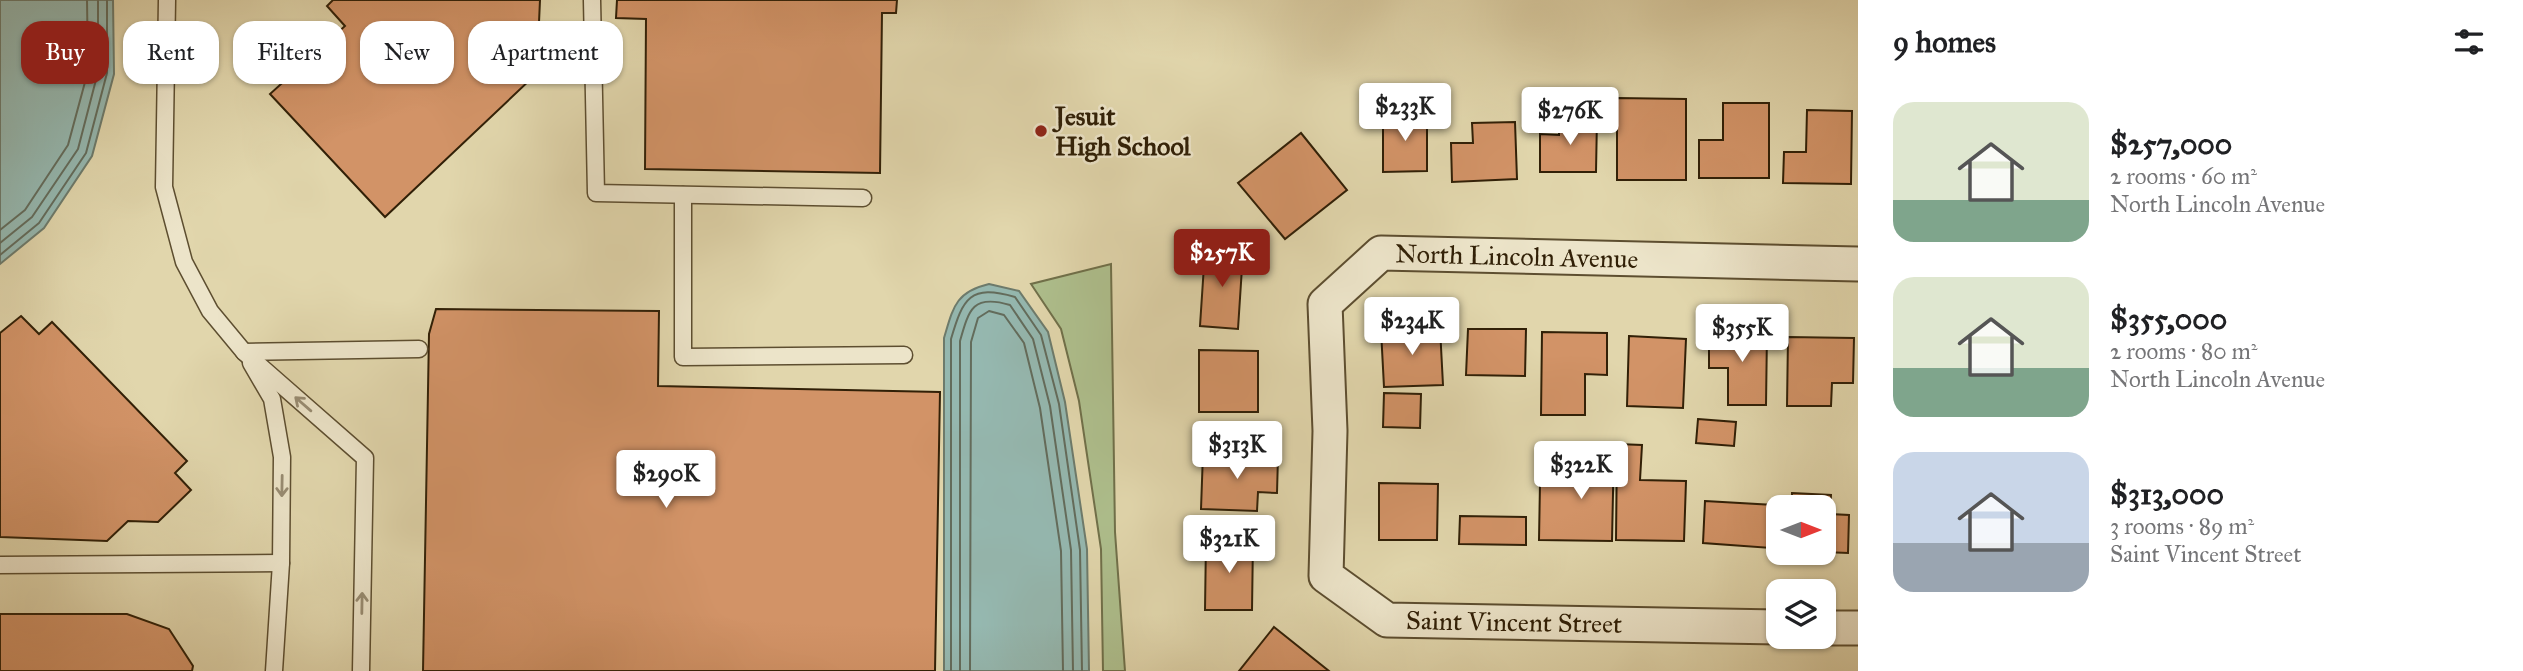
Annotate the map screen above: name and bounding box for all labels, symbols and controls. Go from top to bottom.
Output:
chip: Buy [21,21,109,84]
chip: Rent [123,21,219,84]
chip: Filters [233,21,346,84]
chip: New [360,21,454,84]
chip: Apartment [468,21,623,84]
icon: filters [2450,23,2488,61]
text: 9 homes [1893,24,1996,60]
pin: $233K [1356,83,1454,143]
pin: $276K [1521,88,1619,147]
text: $233K [1375,92,1435,120]
text: $276K [1538,96,1602,124]
place label: Jesuit High School [1052,100,1192,163]
marker: Jesuit High School [1033,123,1049,139]
text: $257,000 [2110,126,2232,162]
icon: home [1949,130,2033,214]
text: 2 rooms · 60 m² [2110,162,2257,190]
text: North Lincoln Avenue [2110,190,2325,218]
pin: $257K [1173,230,1271,289]
street label: North Lincoln Avenue [1395,237,1639,275]
text: $257K [1190,238,1254,266]
pin: $234K [1363,298,1461,357]
text: $355,000 [2110,301,2227,337]
pin: $355K [1693,304,1791,364]
icon: home [1949,305,2033,389]
text: $234K [1380,306,1444,334]
text: $355K [1712,313,1772,341]
text: 2 rooms · 80 m² [2110,337,2257,365]
text: North Lincoln Avenue [2110,365,2325,393]
one-way arrow [295,396,313,412]
pin: $313K [1188,421,1286,481]
text: $313K [1208,430,1266,458]
pin: $322K [1532,442,1630,501]
pin: $290K [617,450,715,510]
text: $322K [1550,450,1612,478]
text: $290K [632,459,700,487]
one-way arrow [275,474,288,497]
text: $313,000 [2110,476,2224,512]
icon: home [1949,480,2033,564]
north arrow [1766,495,1836,565]
map controls [1766,495,1836,649]
text: 3 rooms · 89 m² [2110,512,2254,540]
pin: $321K [1180,516,1278,575]
text: $321K [1199,524,1259,552]
text: Saint Vincent Street [2110,540,2301,568]
button: layers [1766,579,1836,649]
one-way arrow [356,592,369,615]
street label: Saint Vincent Street [1406,604,1622,640]

